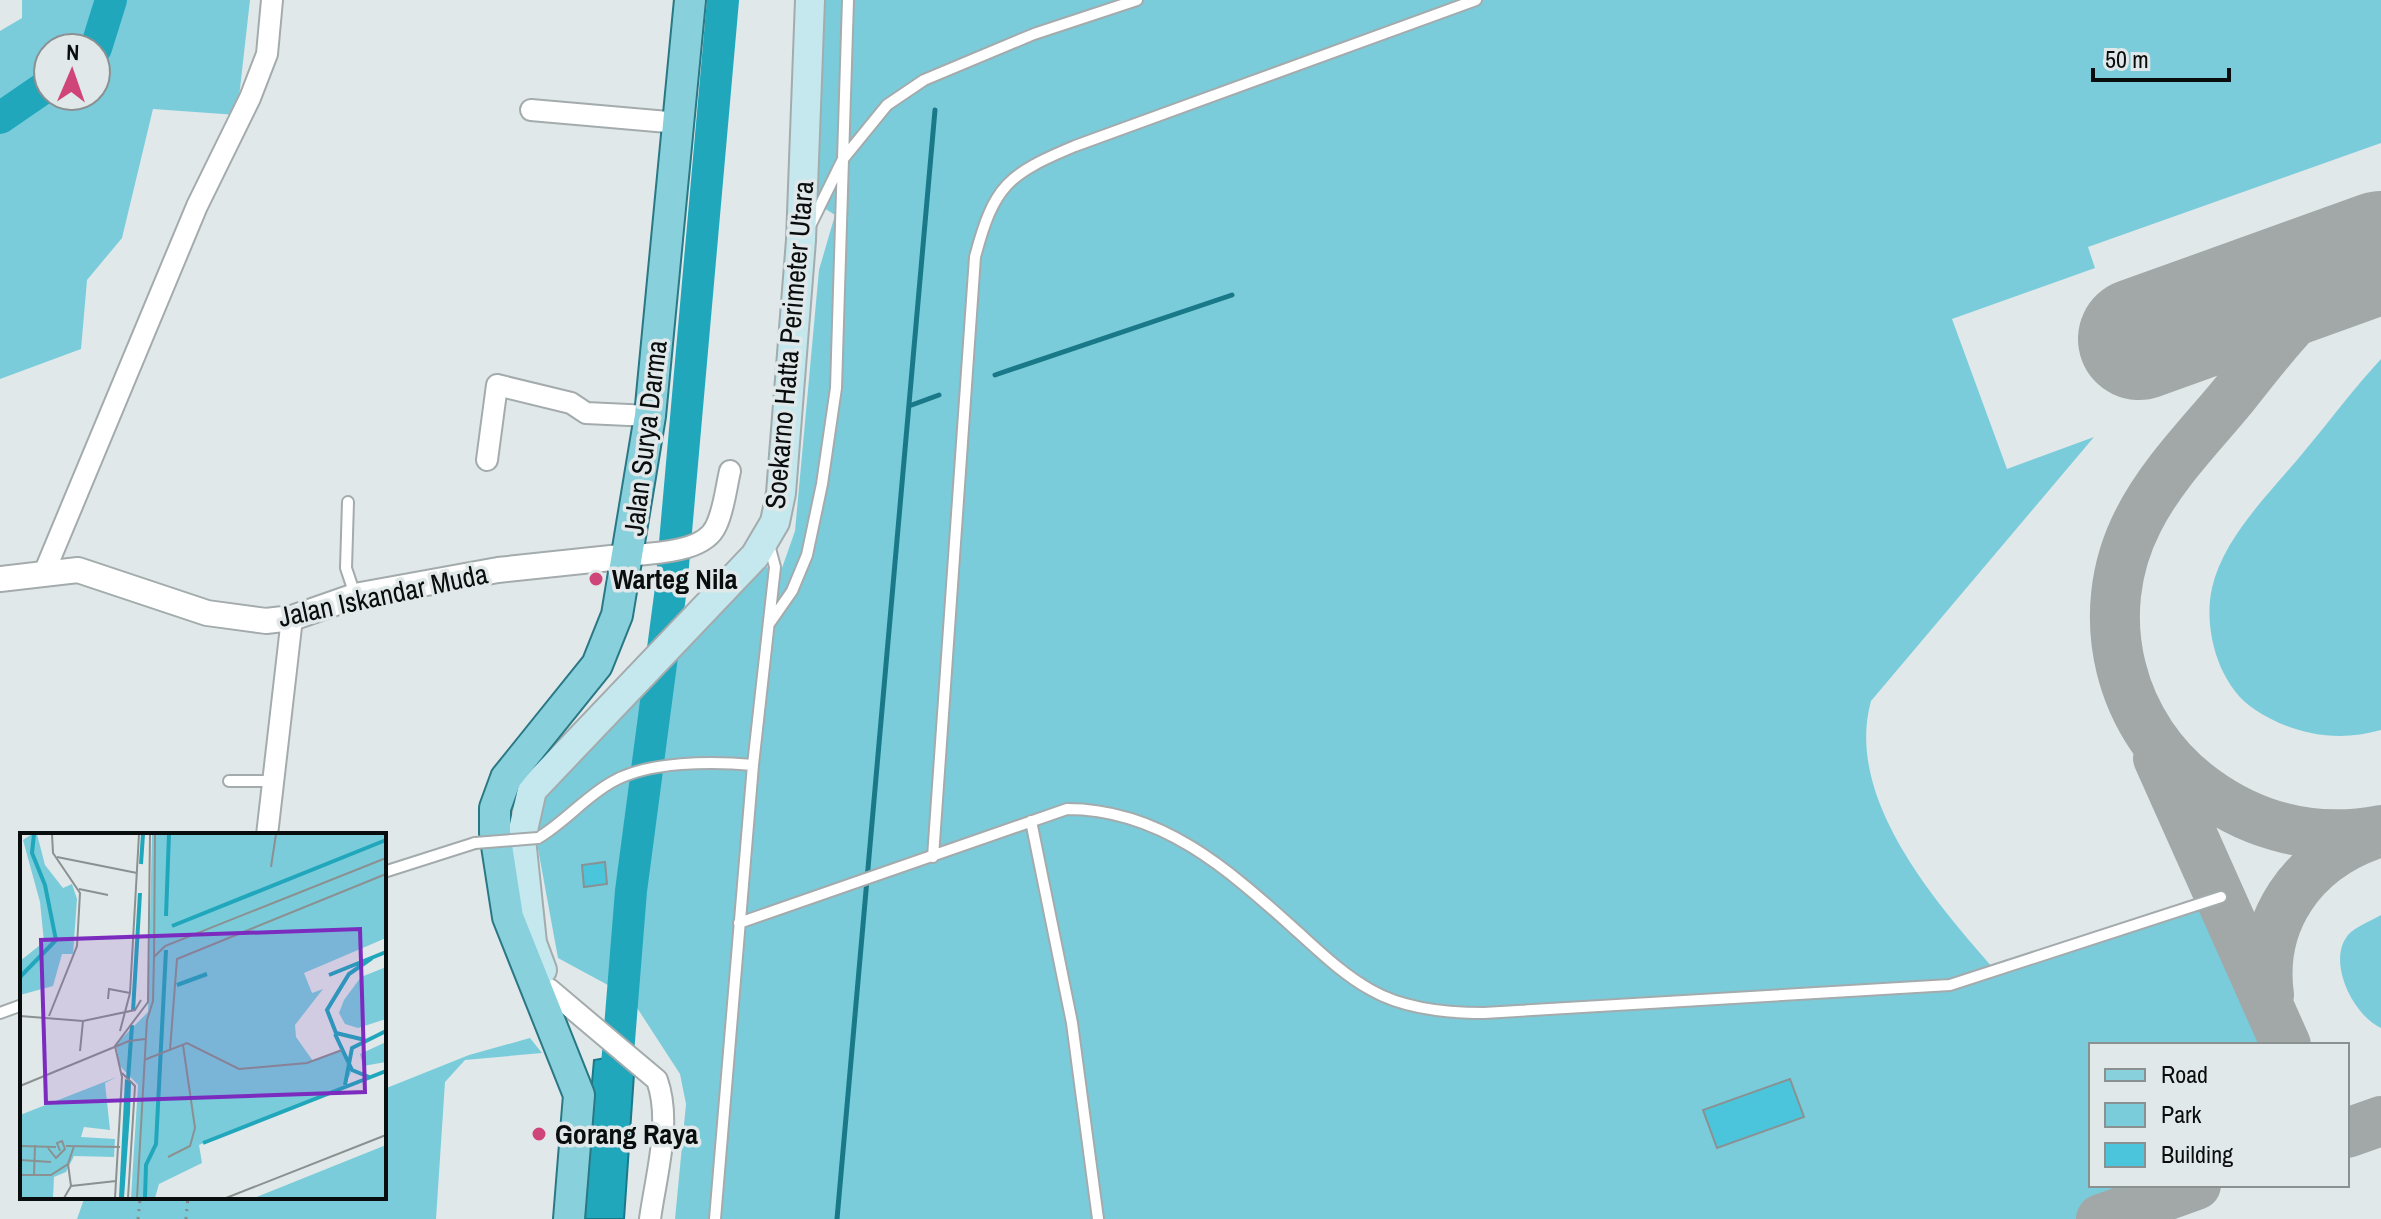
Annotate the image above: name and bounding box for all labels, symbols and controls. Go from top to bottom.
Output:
north arrow [32,32,112,112]
scale bar [2093,32,2229,82]
text: N [66,37,80,67]
text: 50 m [2105,43,2149,75]
street label: Soekarno Hatta Perimeter Utara [756,179,822,511]
street label: Jalan Surya Darma [614,338,676,538]
street label: Jalan Iskandar Muda [275,554,491,636]
place label: Warteg Nila [612,560,738,598]
marker: Warteg Nila [587,570,605,588]
inset map [20,833,386,1199]
legend [2089,1043,2349,1187]
text: Road [2161,1058,2208,1090]
text: Park [2161,1098,2202,1130]
place label: Gorang Raya [555,1115,698,1153]
marker: Gorang Raya [530,1125,548,1143]
text: Building [2161,1138,2233,1170]

